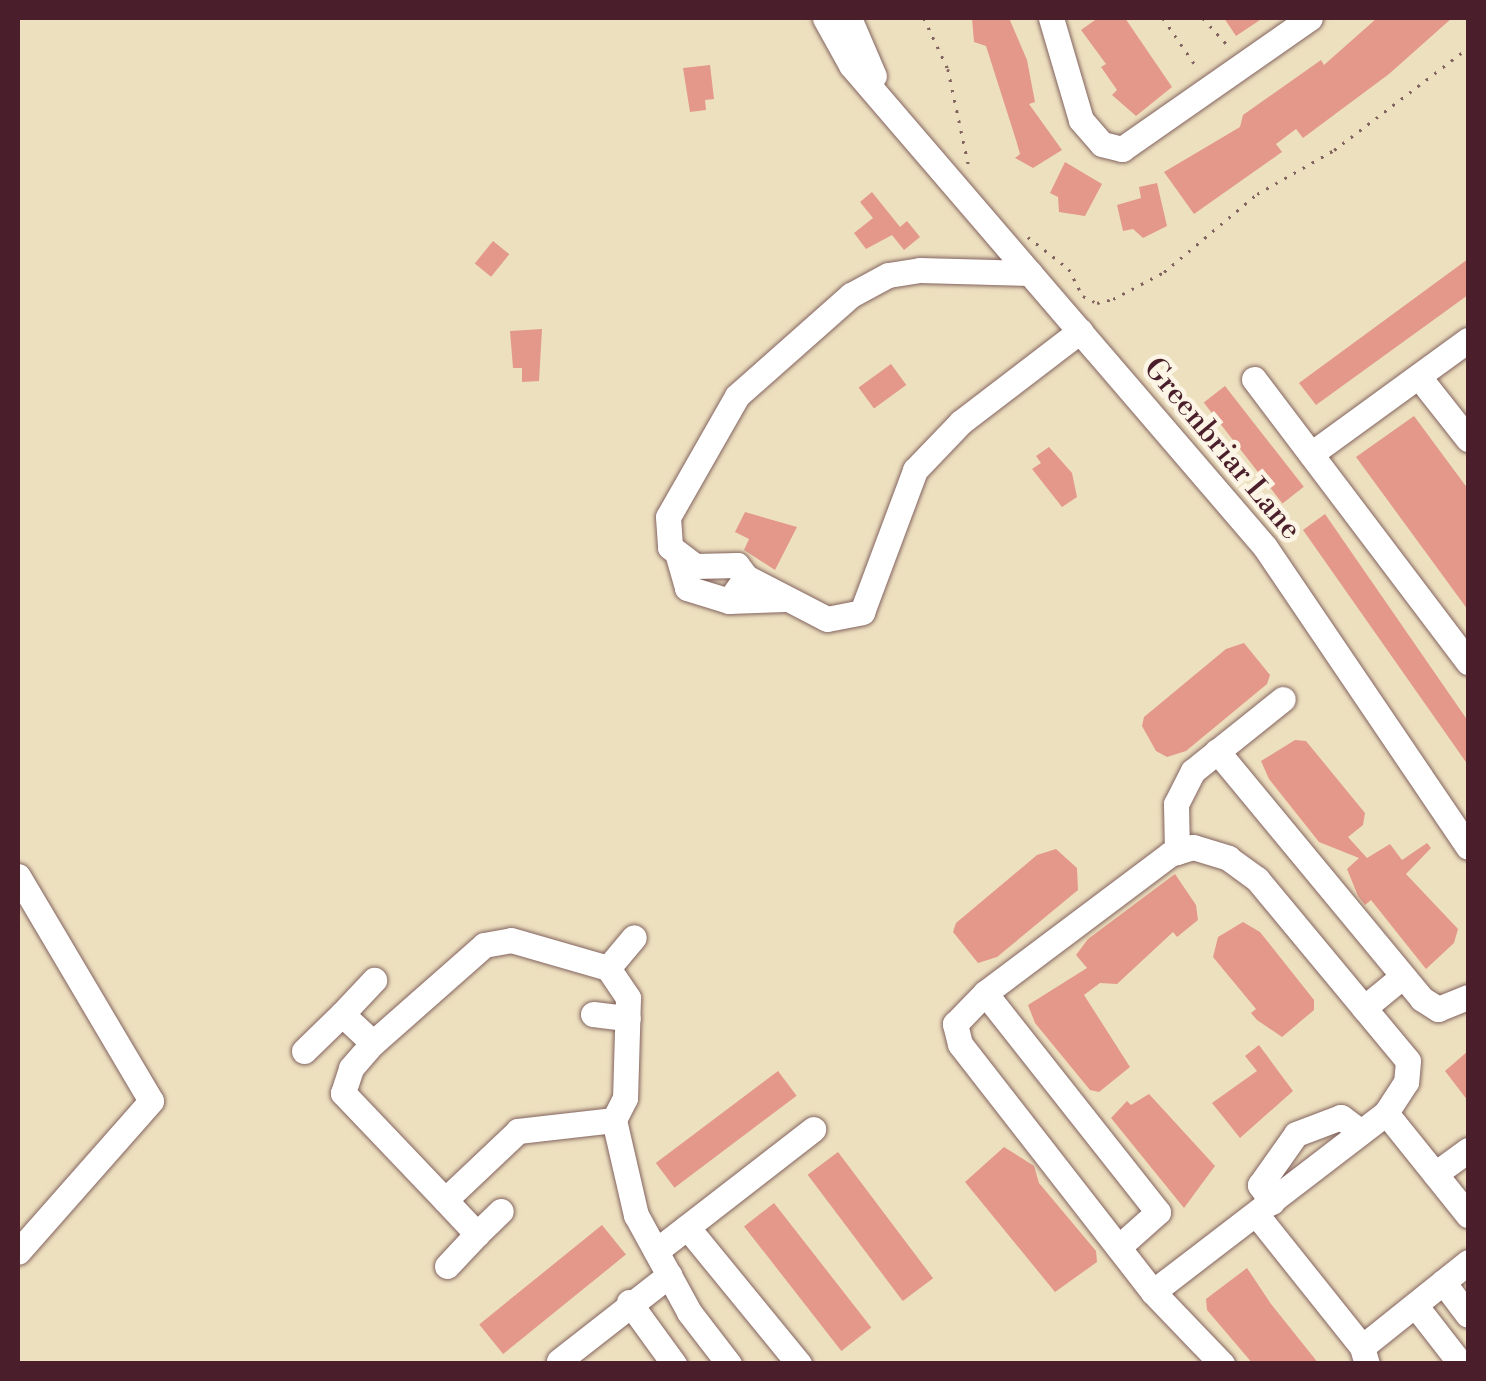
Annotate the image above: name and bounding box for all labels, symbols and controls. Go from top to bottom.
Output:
street label: Greenbriar Lane [1136,351,1308,547]

